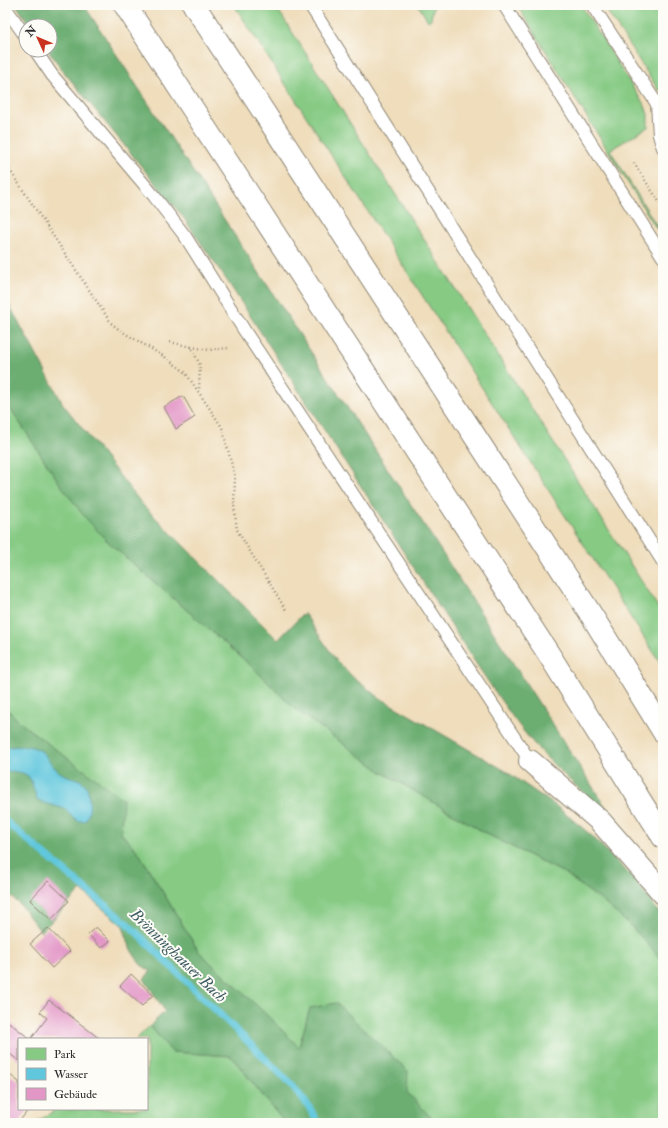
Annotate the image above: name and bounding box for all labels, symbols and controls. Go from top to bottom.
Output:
north arrow [18,18,58,58]
text: N [22,23,40,40]
water label: Brönninghauser Bach [125,904,231,1007]
legend [18,1038,148,1110]
text: Park [54,1047,76,1062]
text: Wasser [53,1067,88,1082]
text: Gebäude [54,1087,97,1102]

